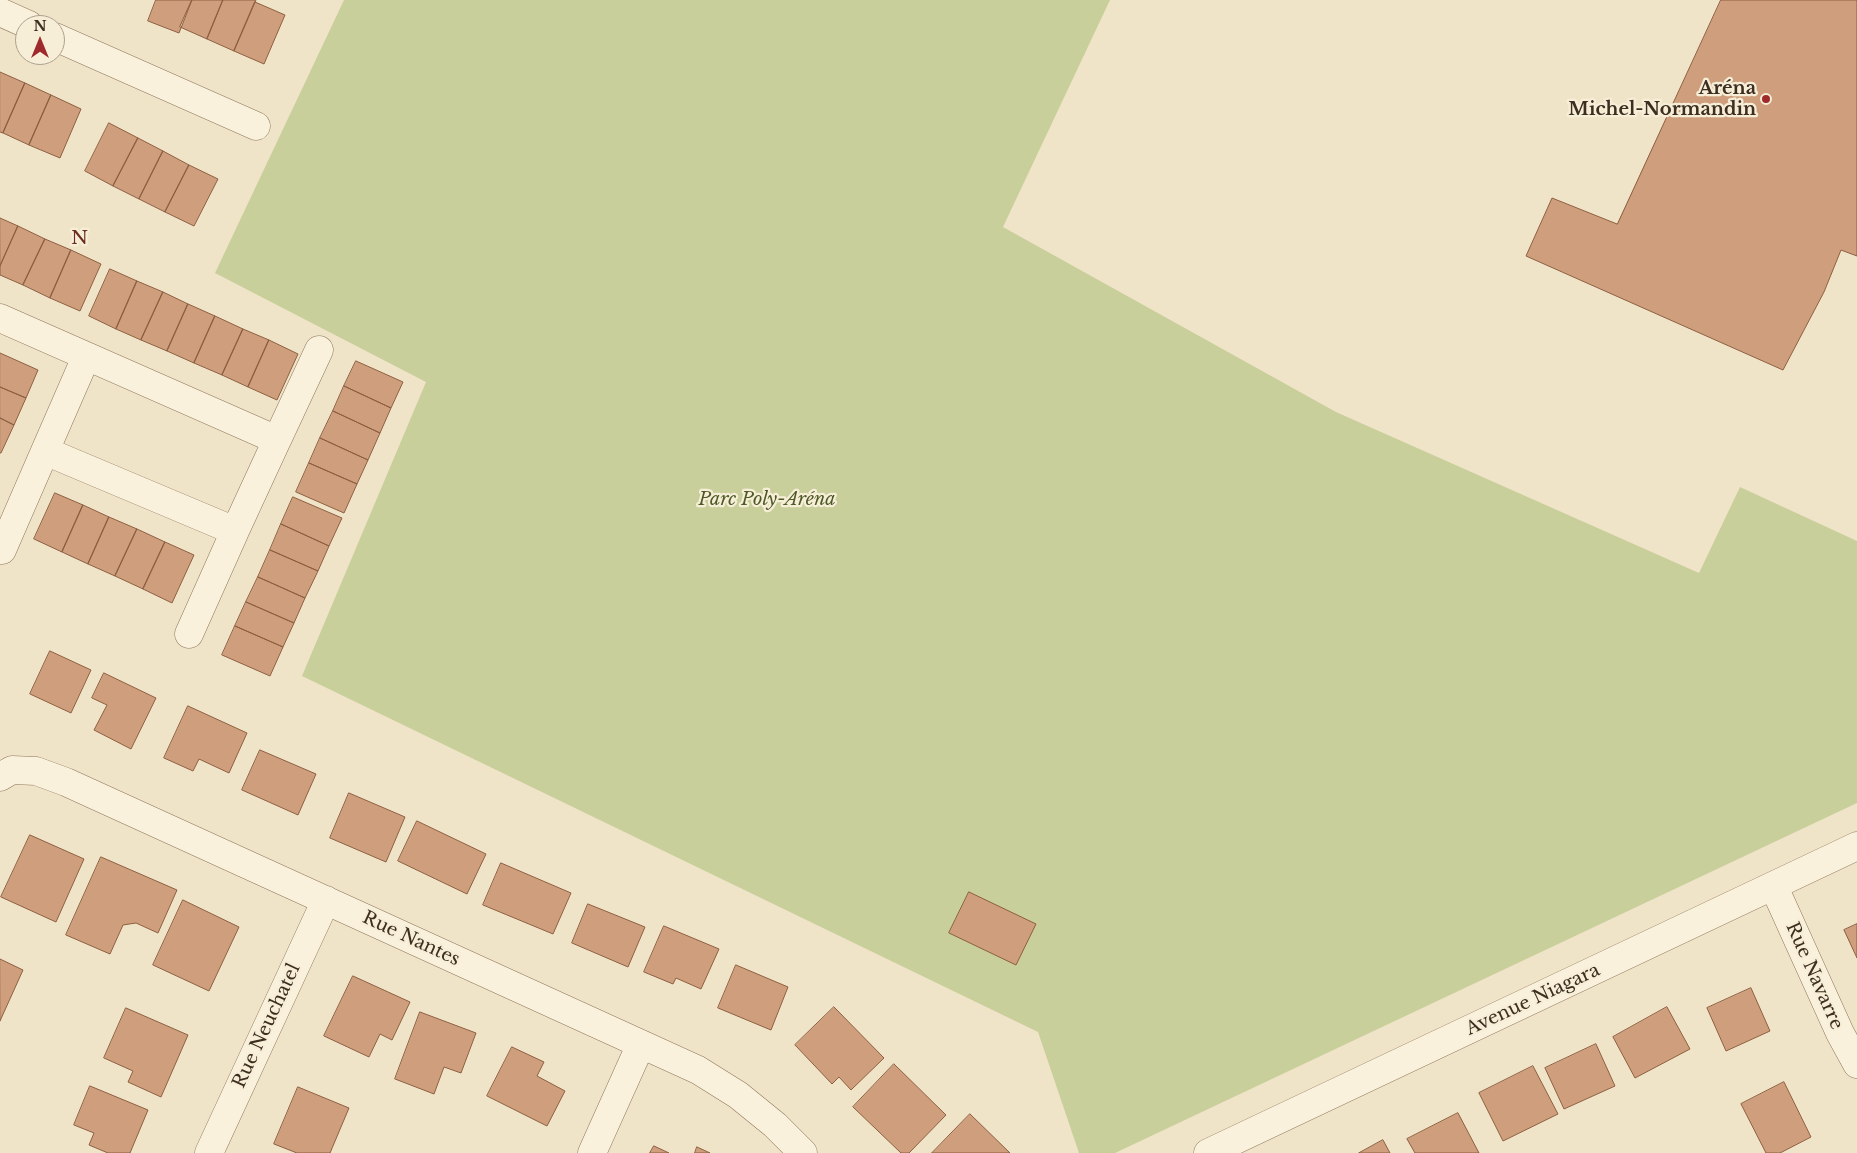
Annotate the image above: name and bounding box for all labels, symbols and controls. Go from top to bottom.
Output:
north arrow [15,15,65,65]
text: N [33,17,47,35]
place label: Aréna Michel-Normandin [1568,78,1756,120]
marker: Aréna Michel-Normandin [1760,93,1772,105]
district label: N [71,228,89,250]
park label: Parc Poly-Aréna [699,489,835,511]
street label: Rue Nantes [359,907,463,971]
street label: Rue Navarre [1781,919,1847,1033]
street label: Rue Neuchatel [229,960,305,1092]
street label: Avenue Niagara [1463,960,1603,1040]

